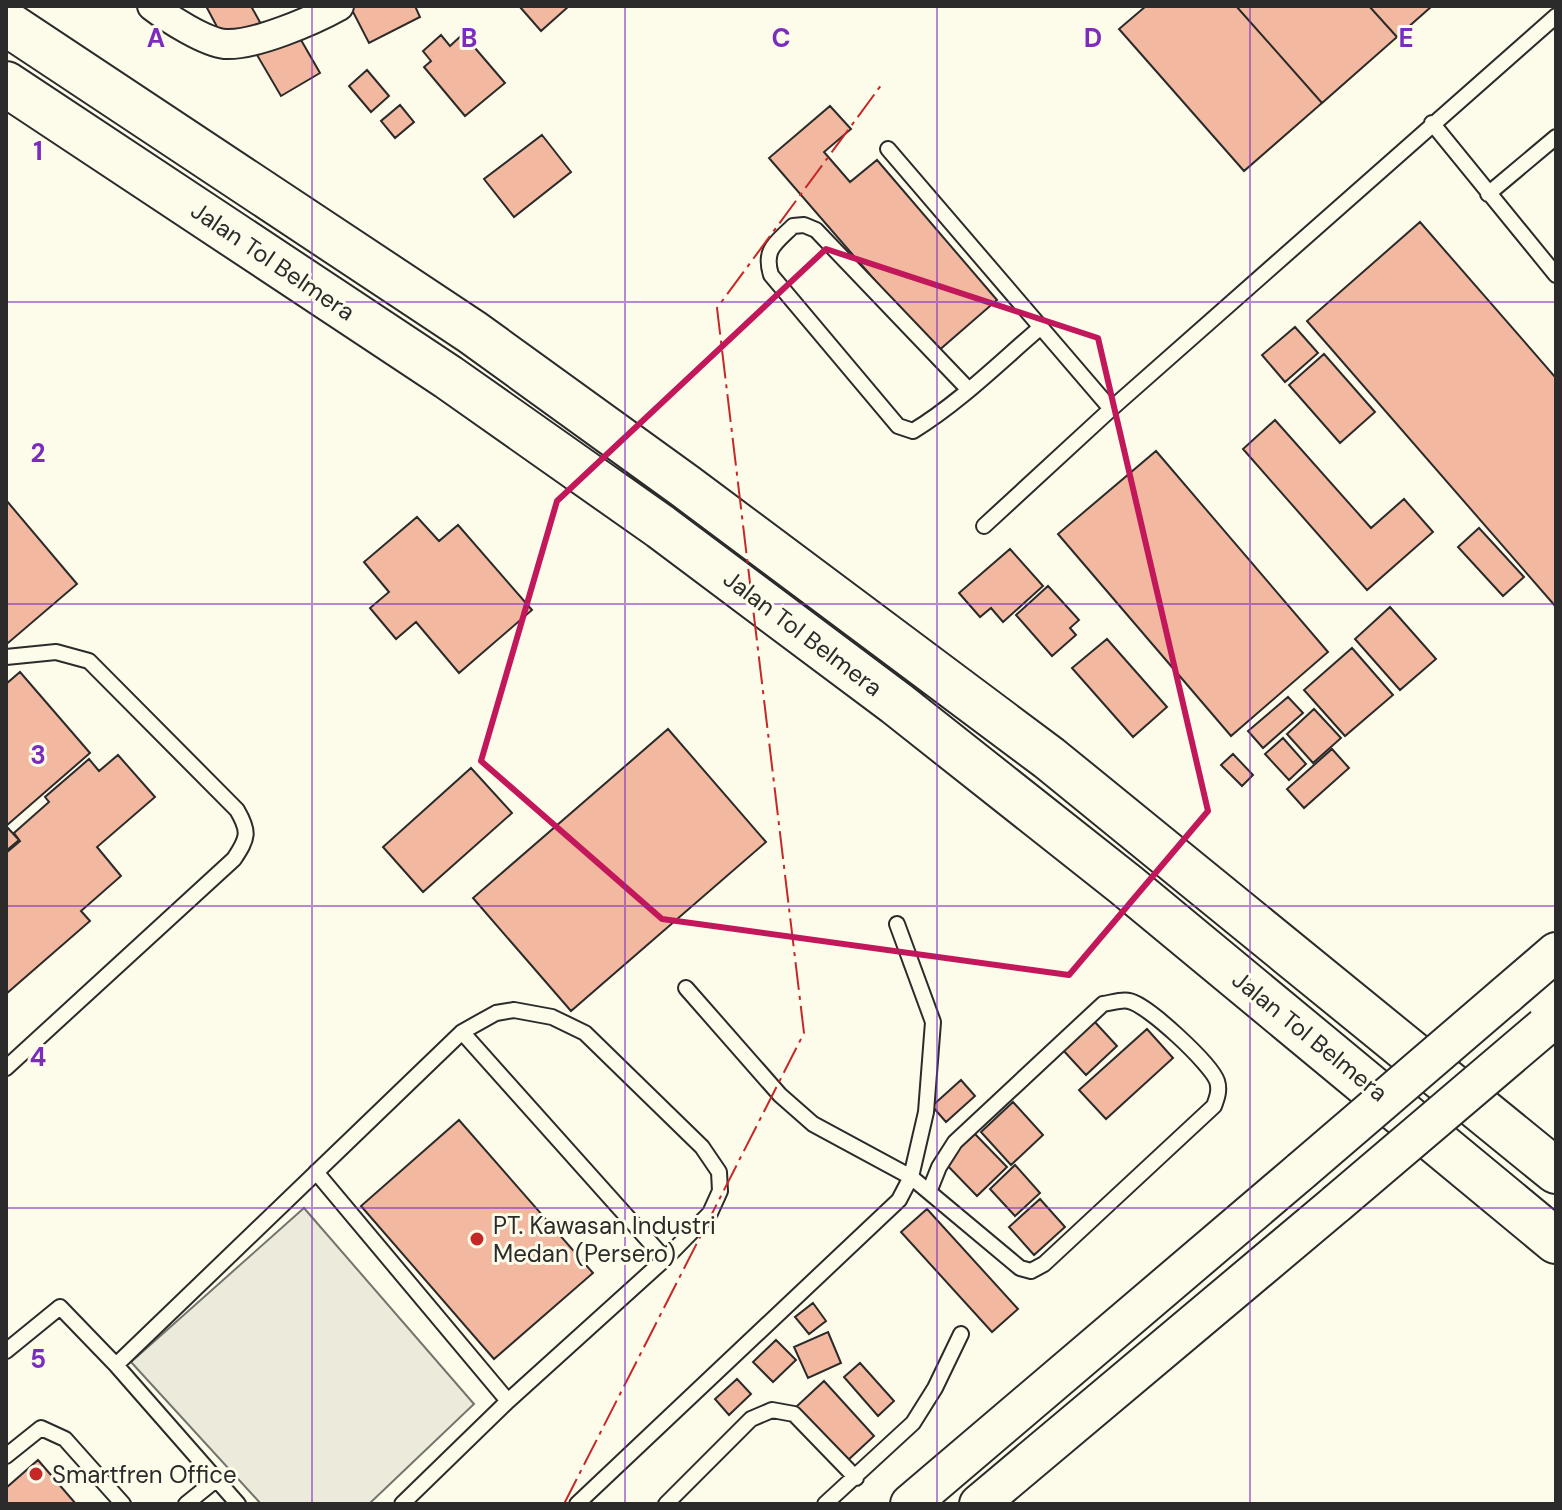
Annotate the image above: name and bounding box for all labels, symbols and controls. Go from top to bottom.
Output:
text: A [147,21,165,55]
text: B [461,21,477,55]
text: C [771,21,791,55]
text: D [1084,21,1102,55]
text: E [1398,21,1414,55]
text: 1 [33,134,43,168]
street label: Jalan Tol Belmera [185,195,361,327]
text: 2 [30,436,46,470]
street label: Jalan Tol Belmera [717,563,889,703]
text: 3 [30,738,46,772]
street label: Jalan Tol Belmera [1226,964,1394,1108]
text: 4 [30,1040,46,1074]
place label: PT. Kawasan Industri Medan (Persero) [493,1210,716,1269]
marker: PT. Kawasan Industri Medan (Persero) [468,1230,486,1248]
text: 5 [30,1342,46,1376]
place label: Smartfren Office [52,1459,237,1490]
marker: Smartfren Office [27,1465,45,1483]

